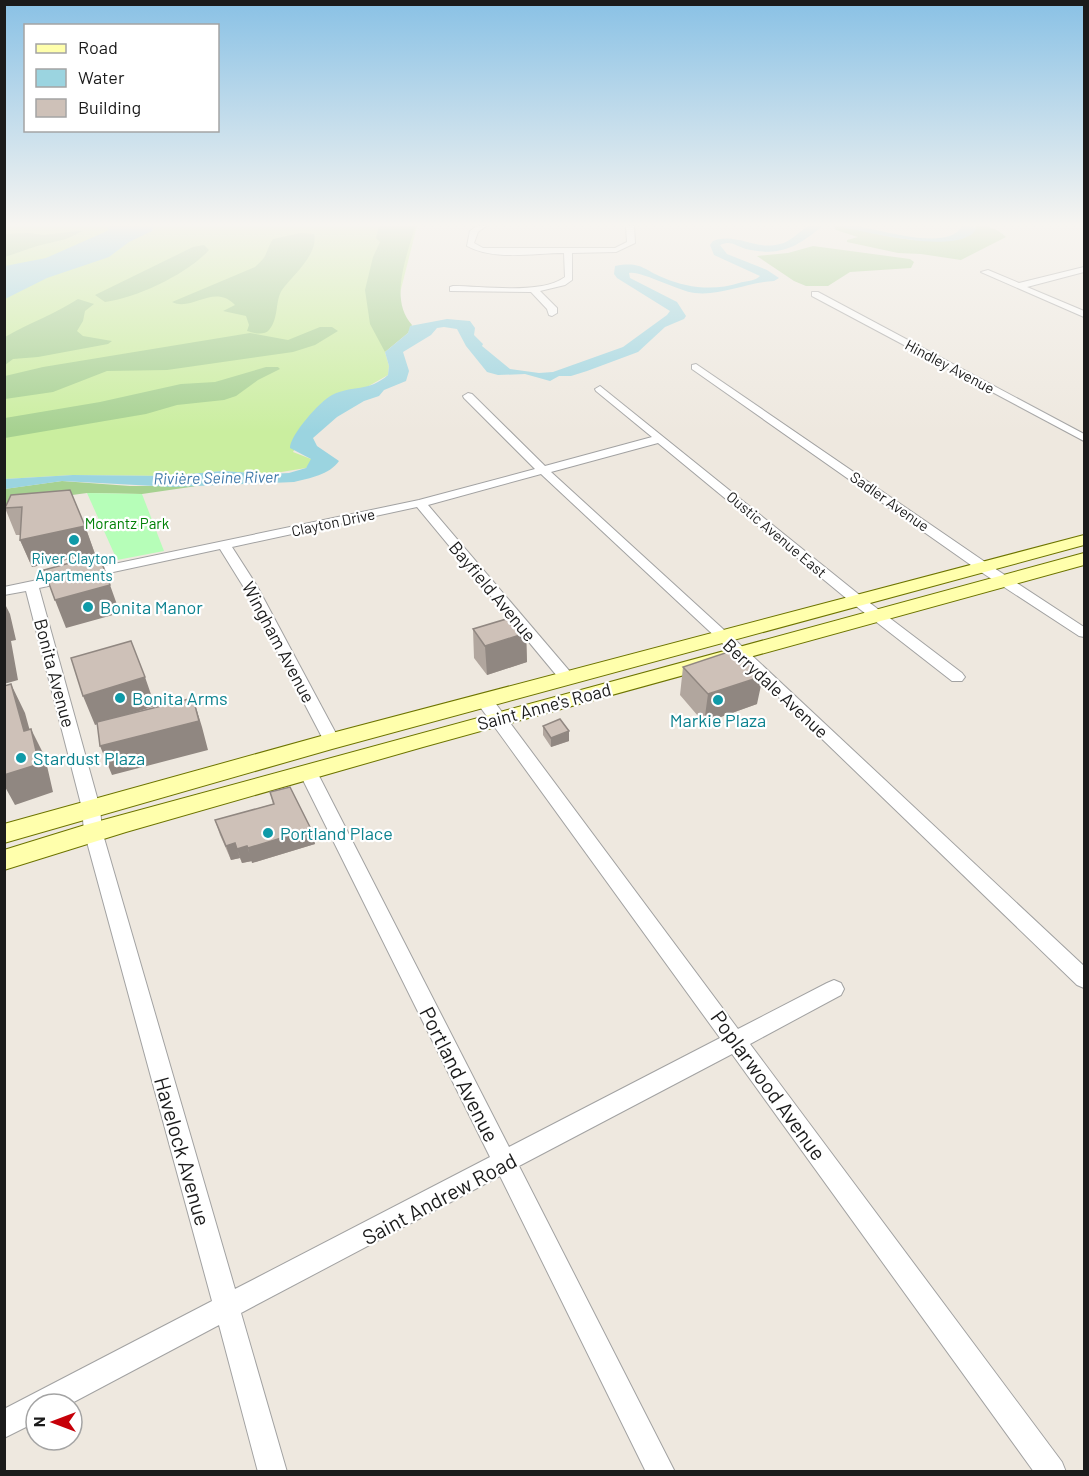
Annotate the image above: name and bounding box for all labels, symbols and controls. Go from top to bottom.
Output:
legend [24,24,219,132]
text: Road [78,36,118,58]
text: Water [78,66,125,88]
text: Building [78,96,141,118]
street label: Hindley Avenue [902,335,998,397]
water label: Rivière Seine River [153,466,280,488]
street label: Sadler Avenue [847,467,933,535]
street label: Oustic Avenue East [723,487,831,581]
street label: Clayton Drive [290,504,376,540]
park label: Morantz Park [85,514,170,532]
marker: River Clayton Apartments [67,533,81,547]
street label: Bayfield Avenue [445,536,541,646]
place label: River Clayton Apartments [32,549,116,584]
street label: Wingham Avenue [238,578,320,706]
place label: Bonita Manor [100,596,203,618]
marker: Bonita Manor [81,600,95,614]
street label: Bonita Avenue [30,616,80,730]
street label: Berrydale Avenue [719,634,833,742]
street label: Saint Anne's Road [475,678,613,734]
place label: Bonita Arms [132,687,228,709]
marker: Bonita Arms [113,691,127,705]
marker: Markie Plaza [711,693,725,707]
place label: Markie Plaza [670,709,766,731]
place label: Stardust Plaza [33,747,145,769]
marker: Stardust Plaza [14,751,28,765]
place label: Portland Place [280,822,393,844]
marker: Portland Place [261,826,275,840]
street label: Portland Avenue [415,1002,505,1146]
street label: Poplarwood Avenue [706,1005,832,1165]
street label: Havelock Avenue [150,1074,216,1228]
street label: Saint Andrew Road [358,1147,520,1249]
north arrow [24,1392,84,1452]
text: N [29,1417,48,1427]

